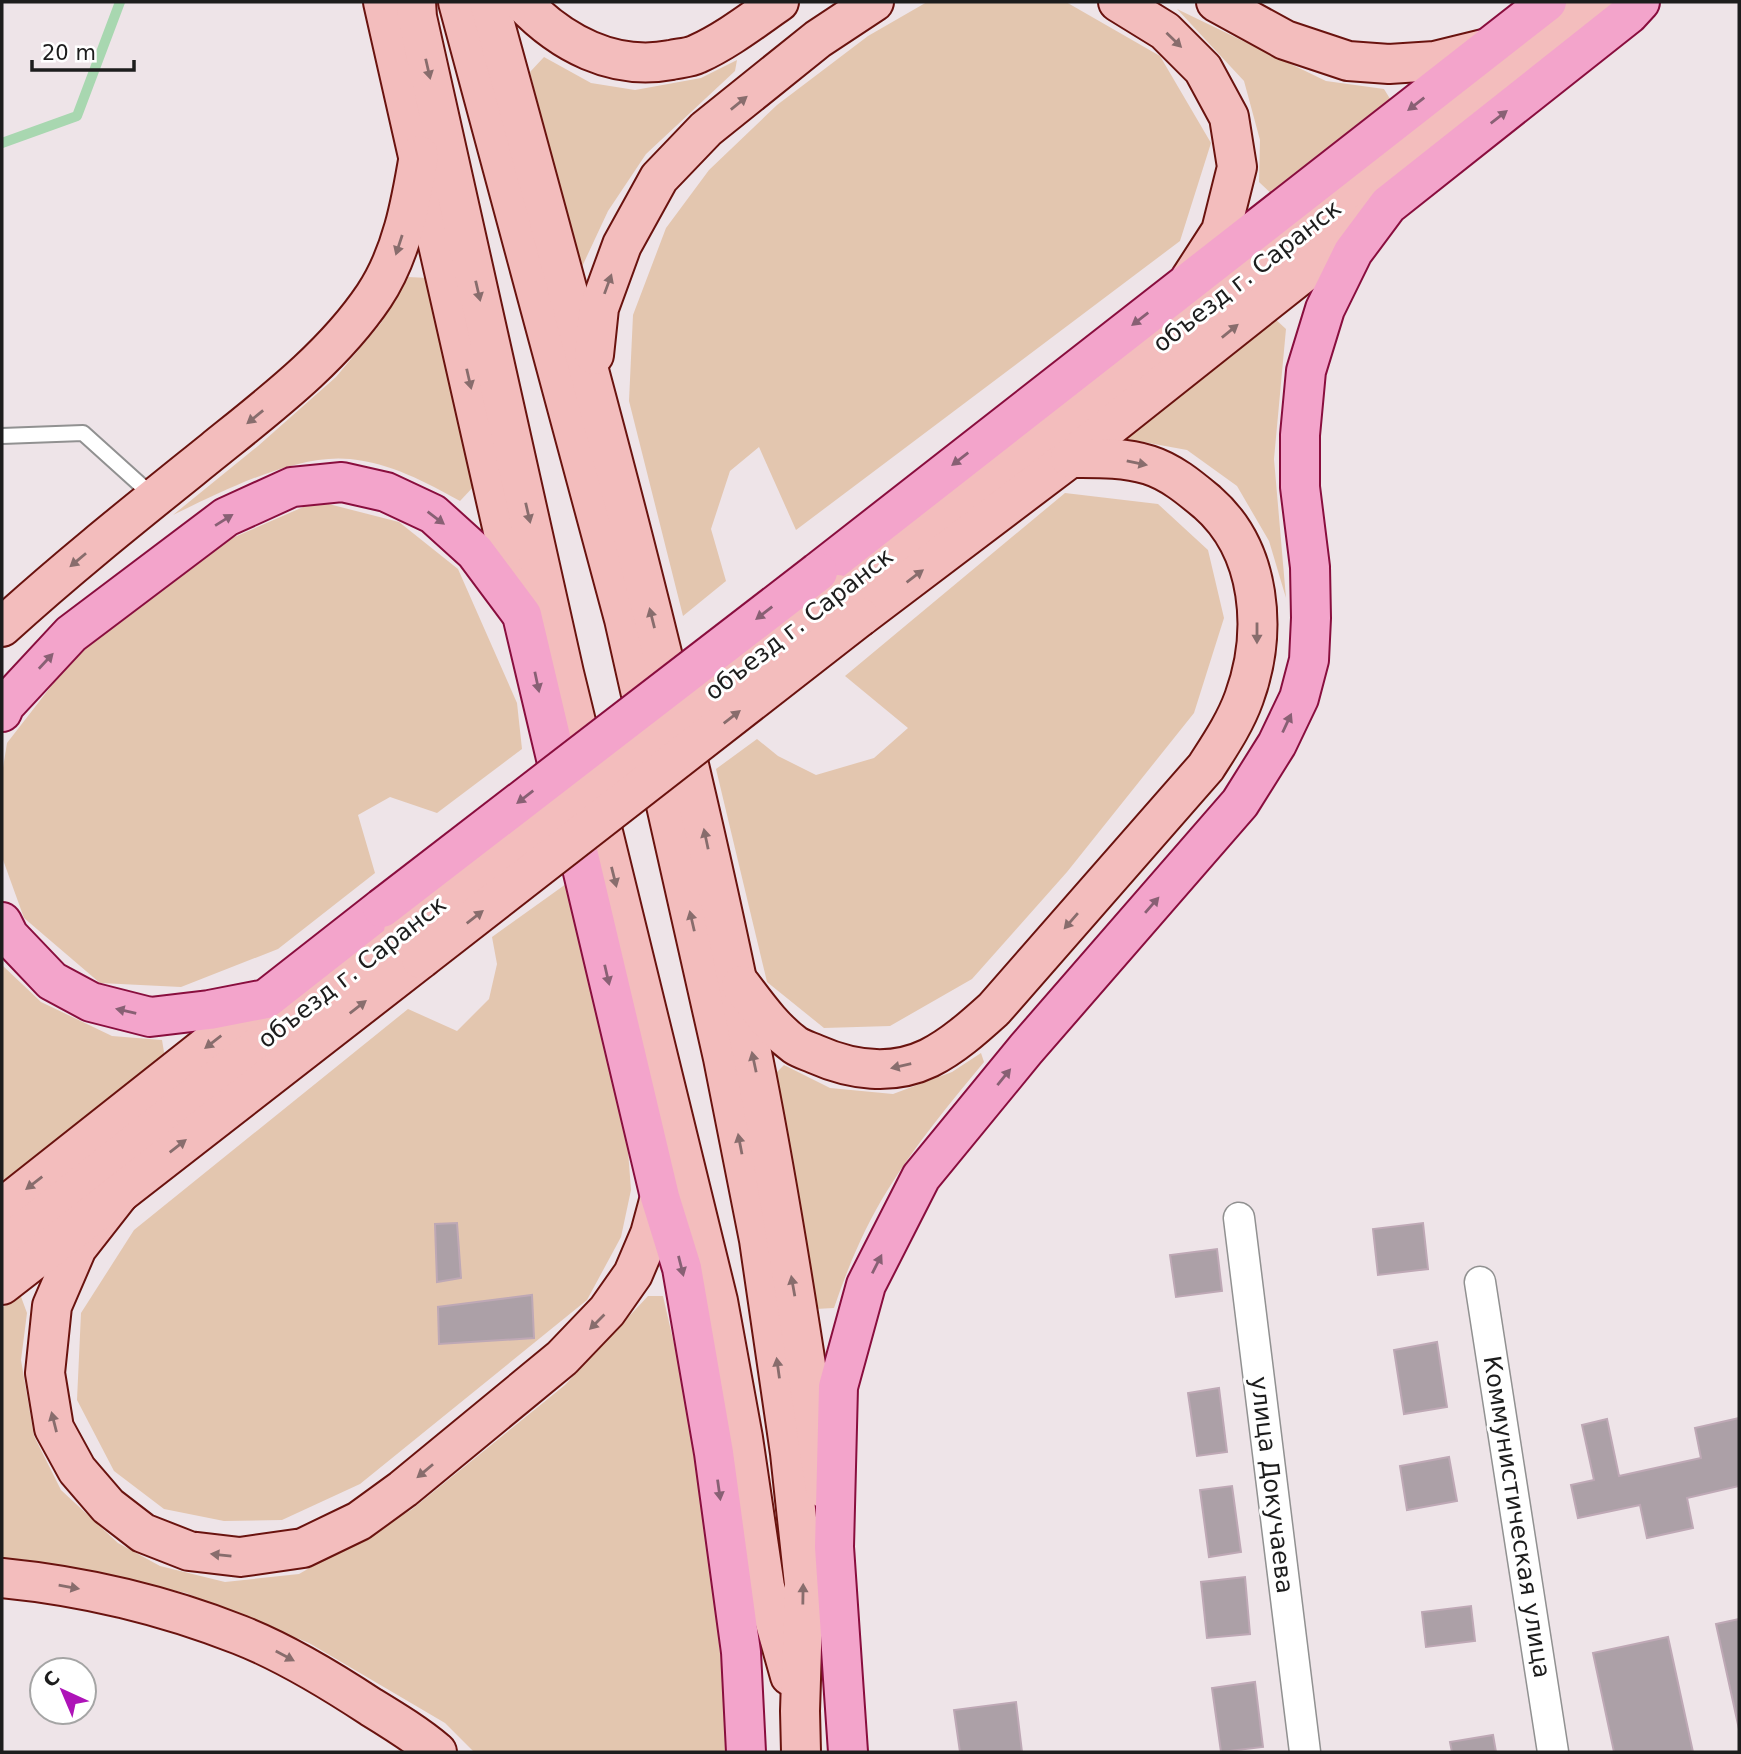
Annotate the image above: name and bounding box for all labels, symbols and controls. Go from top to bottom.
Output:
scale bar [32,28,133,72]
one-way arrow [1166,32,1183,49]
text: 20 m [42,41,96,65]
one-way arrow [423,58,434,80]
one-way arrow [729,95,747,110]
one-way arrow [1407,96,1425,111]
one-way arrow [1490,109,1508,124]
street label: объезд г. Саранск [1147,194,1347,358]
one-way arrow [393,235,403,256]
one-way arrow [603,273,614,294]
one-way arrow [473,280,484,302]
one-way arrow [1131,312,1149,327]
one-way arrow [1221,324,1238,339]
one-way arrow [464,368,475,390]
one-way arrow [246,409,263,424]
one-way arrow [952,451,969,466]
one-way arrow [1126,458,1148,469]
one-way arrow [522,502,533,524]
one-way arrow [426,511,445,525]
one-way arrow [214,513,233,526]
street label: объезд г. Саранск [699,542,899,706]
one-way arrow [69,553,87,568]
one-way arrow [906,569,924,583]
one-way arrow [755,606,773,621]
one-way arrow [646,607,657,629]
one-way arrow [1251,623,1262,645]
one-way arrow [38,652,54,670]
one-way arrow [531,671,542,693]
one-way arrow [723,711,741,725]
one-way arrow [1281,713,1293,733]
one-way arrow [517,790,535,805]
one-way arrow [700,828,711,850]
one-way arrow [609,866,620,888]
street label: объезд г. Саранск [252,890,452,1054]
one-way arrow [1144,896,1159,913]
one-way arrow [466,910,484,924]
one-way arrow [686,910,697,932]
one-way arrow [1063,912,1079,930]
one-way arrow [601,964,612,986]
one-way arrow [349,1000,367,1015]
one-way arrow [115,1005,137,1016]
one-way arrow [204,1034,222,1049]
one-way arrow [748,1051,759,1073]
one-way arrow [890,1061,912,1072]
one-way arrow [996,1069,1011,1087]
one-way arrow [734,1133,745,1155]
one-way arrow [169,1139,187,1154]
one-way arrow [25,1175,43,1189]
one-way arrow [871,1254,882,1274]
one-way arrow [676,1255,687,1277]
one-way arrow [787,1275,798,1297]
one-way arrow [589,1313,605,1330]
street label: Коммунистическая улица [1478,1354,1556,1680]
one-way arrow [772,1357,783,1379]
street label: улица Докучаева [1245,1375,1299,1595]
one-way arrow [48,1411,59,1433]
one-way arrow [416,1463,434,1479]
one-way arrow [714,1479,725,1501]
one-way arrow [210,1549,232,1560]
one-way arrow [58,1582,80,1593]
one-way arrow [798,1583,809,1605]
one-way arrow [275,1651,295,1662]
north arrow [28,1656,98,1726]
text: С [39,1666,64,1692]

